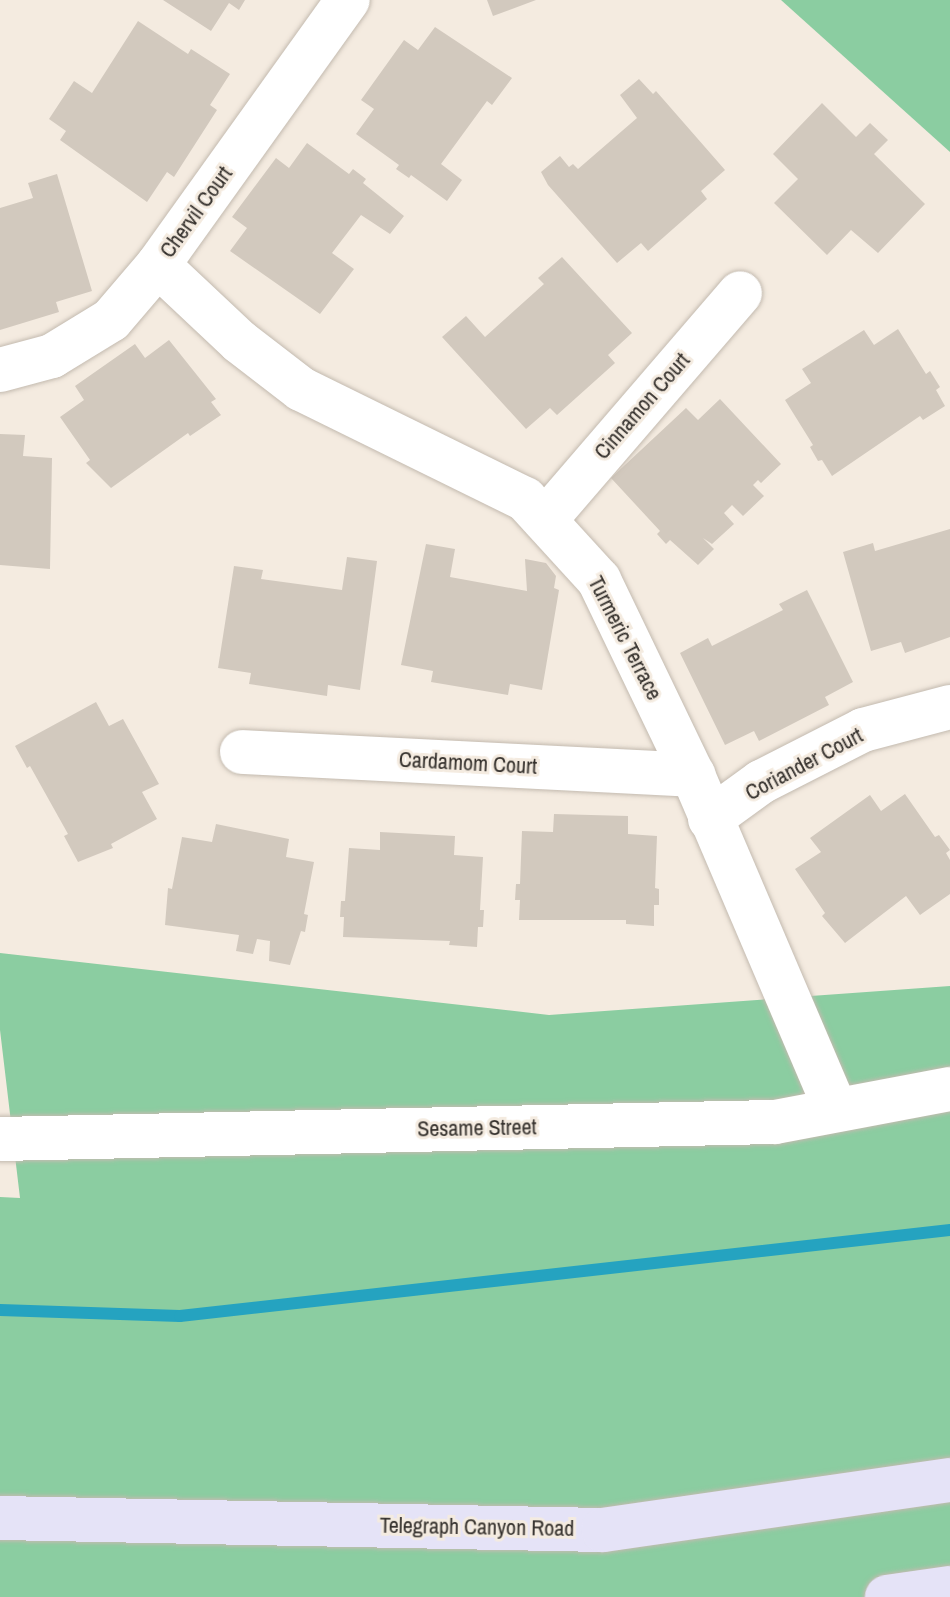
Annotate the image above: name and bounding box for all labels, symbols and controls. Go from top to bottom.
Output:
street label: Chervil Court [154,161,238,263]
street label: Cinnamon Court [589,347,695,465]
street label: Turmeric Terrace [582,572,668,704]
street label: Coriander Court [741,722,867,806]
street label: Cardamom Court [398,746,538,780]
street label: Sesame Street [417,1114,537,1142]
street label: Telegraph Canyon Road [380,1512,574,1542]

